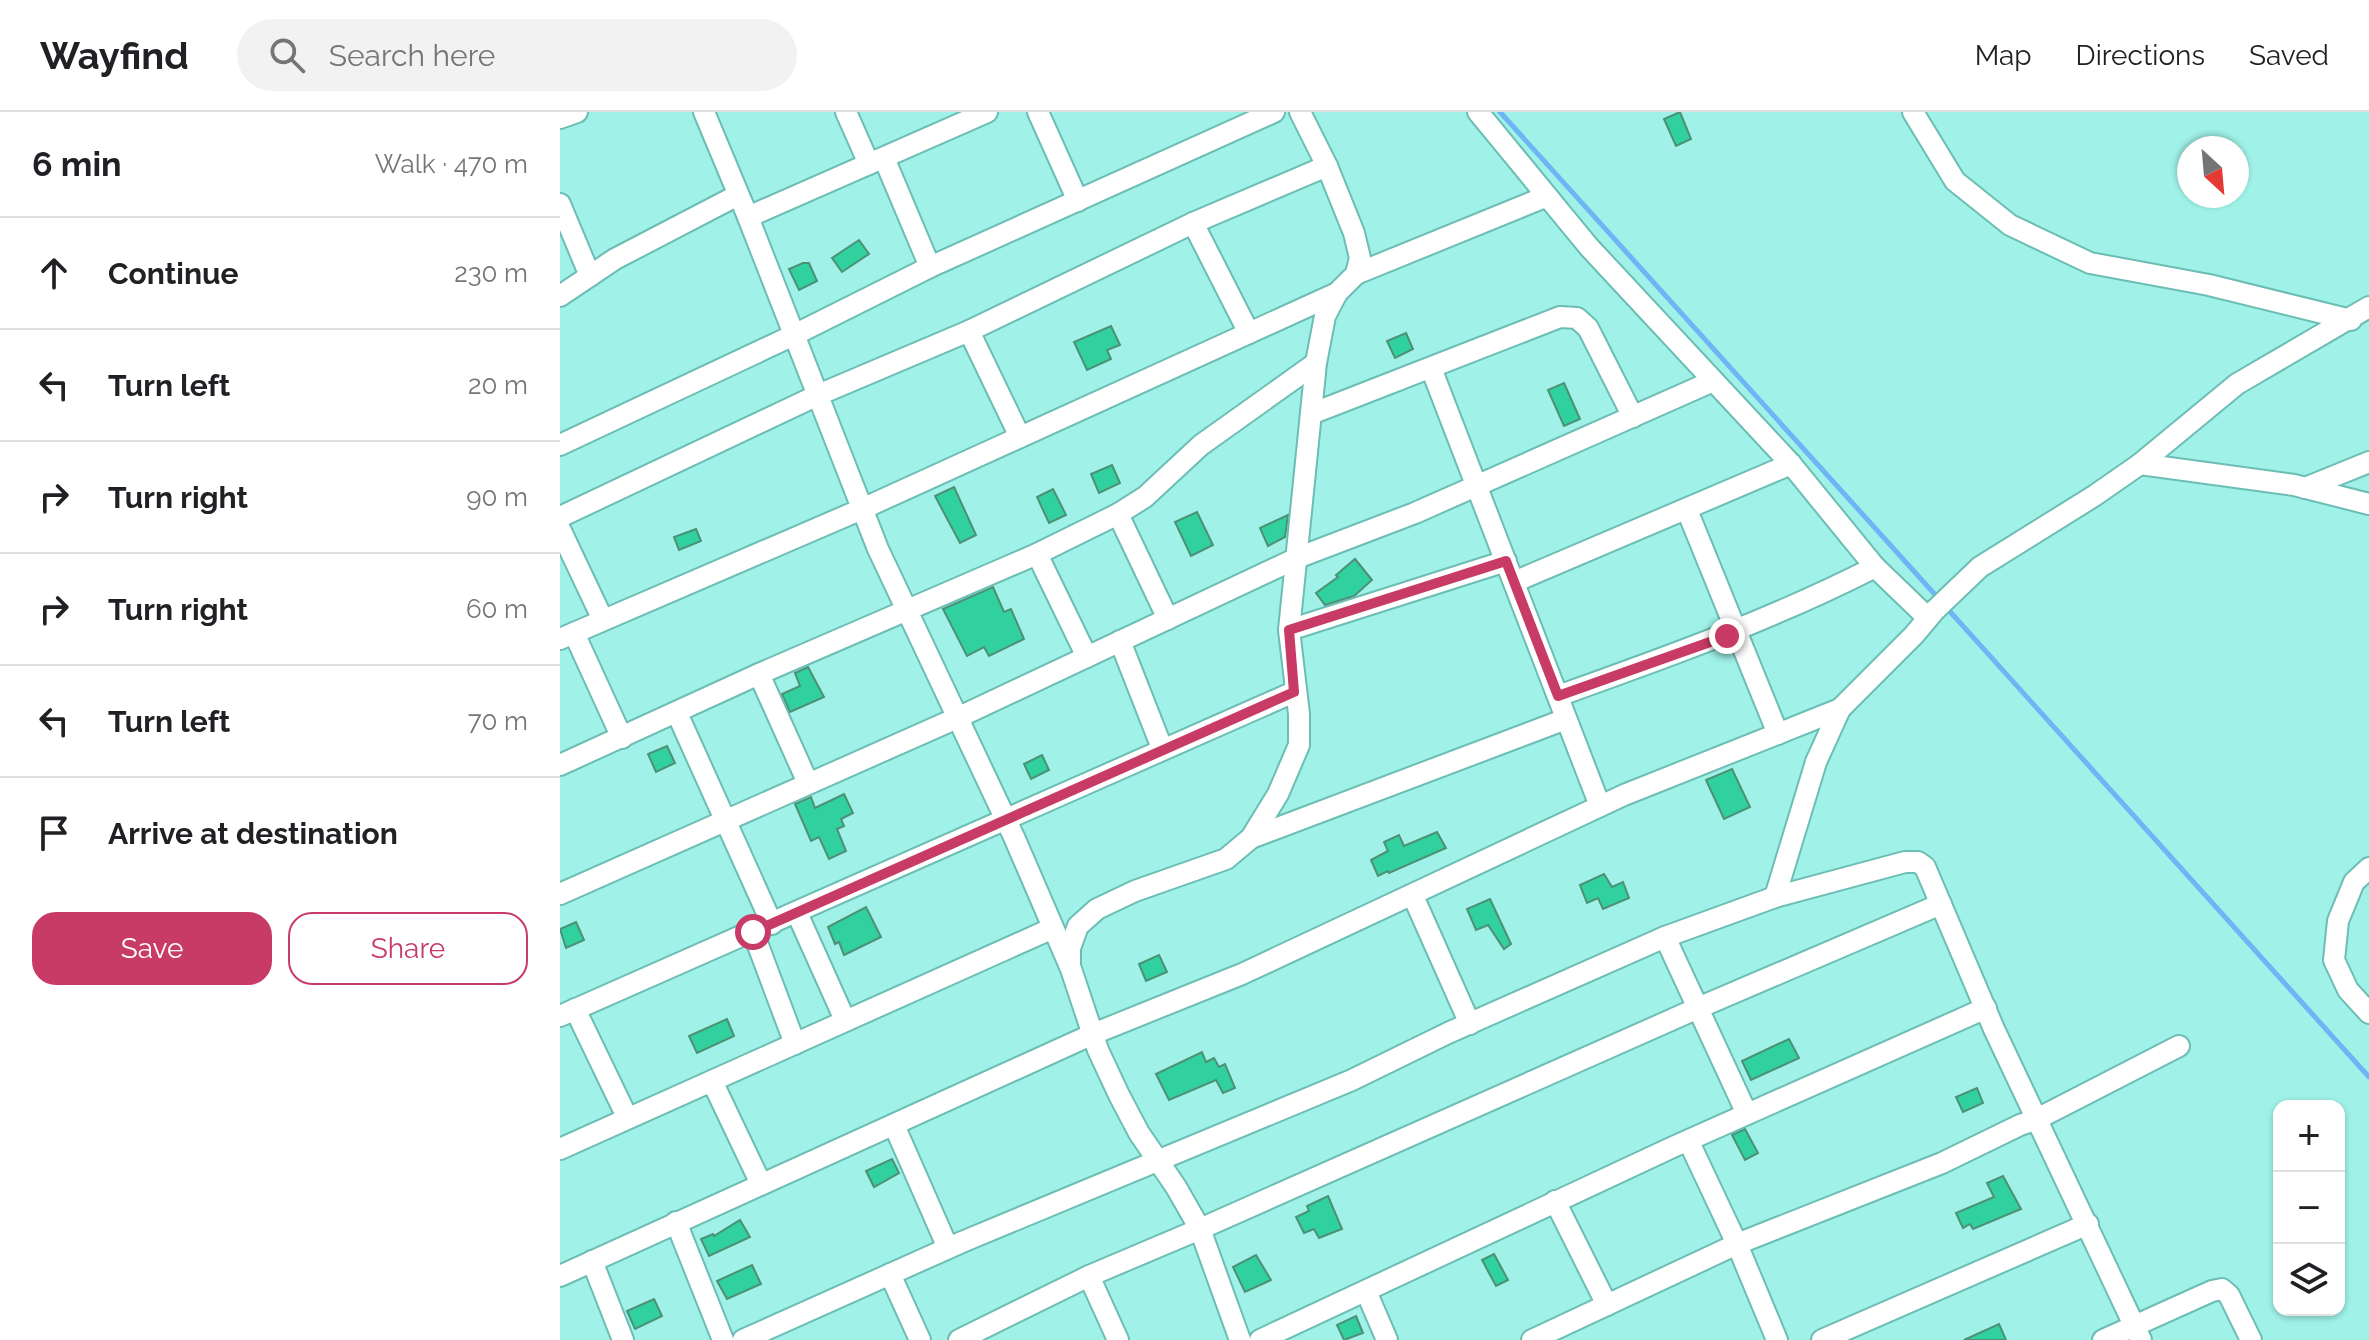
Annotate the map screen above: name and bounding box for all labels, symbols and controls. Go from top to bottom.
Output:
search box [237,19,797,91]
text: Wayfind [40,33,189,78]
icon: search [265,33,309,77]
text: Search here [329,38,495,73]
text: Map [1975,39,2032,72]
text: Directions [2076,39,2205,72]
text: Saved [2249,39,2329,72]
north arrow [2177,136,2249,208]
text: 6 min [32,144,122,184]
text: Walk · 470 m [375,149,528,179]
icon: ahead [32,251,76,295]
text: Continue [108,256,239,291]
text: 230 m [454,258,528,288]
icon: left [32,363,76,407]
text: Turn left [108,368,230,403]
text: 20 m [468,370,528,400]
icon: right [32,475,76,519]
text: Turn right [108,480,248,515]
text: 90 m [466,482,528,512]
icon: right [32,587,76,631]
text: Turn right [108,592,248,627]
text: 60 m [466,594,528,624]
route end [1709,618,1745,654]
icon: left [32,699,76,743]
text: Turn left [108,704,230,739]
text: 70 m [468,706,528,736]
icon: arrive [32,811,76,855]
text: Arrive at destination [108,816,398,851]
button: Save [32,912,272,985]
button: Share [288,912,528,985]
route start [735,914,771,950]
map controls [2273,1100,2345,1316]
button: + [2273,1100,2345,1172]
button: − [2273,1172,2345,1244]
button: layers [2273,1244,2345,1316]

